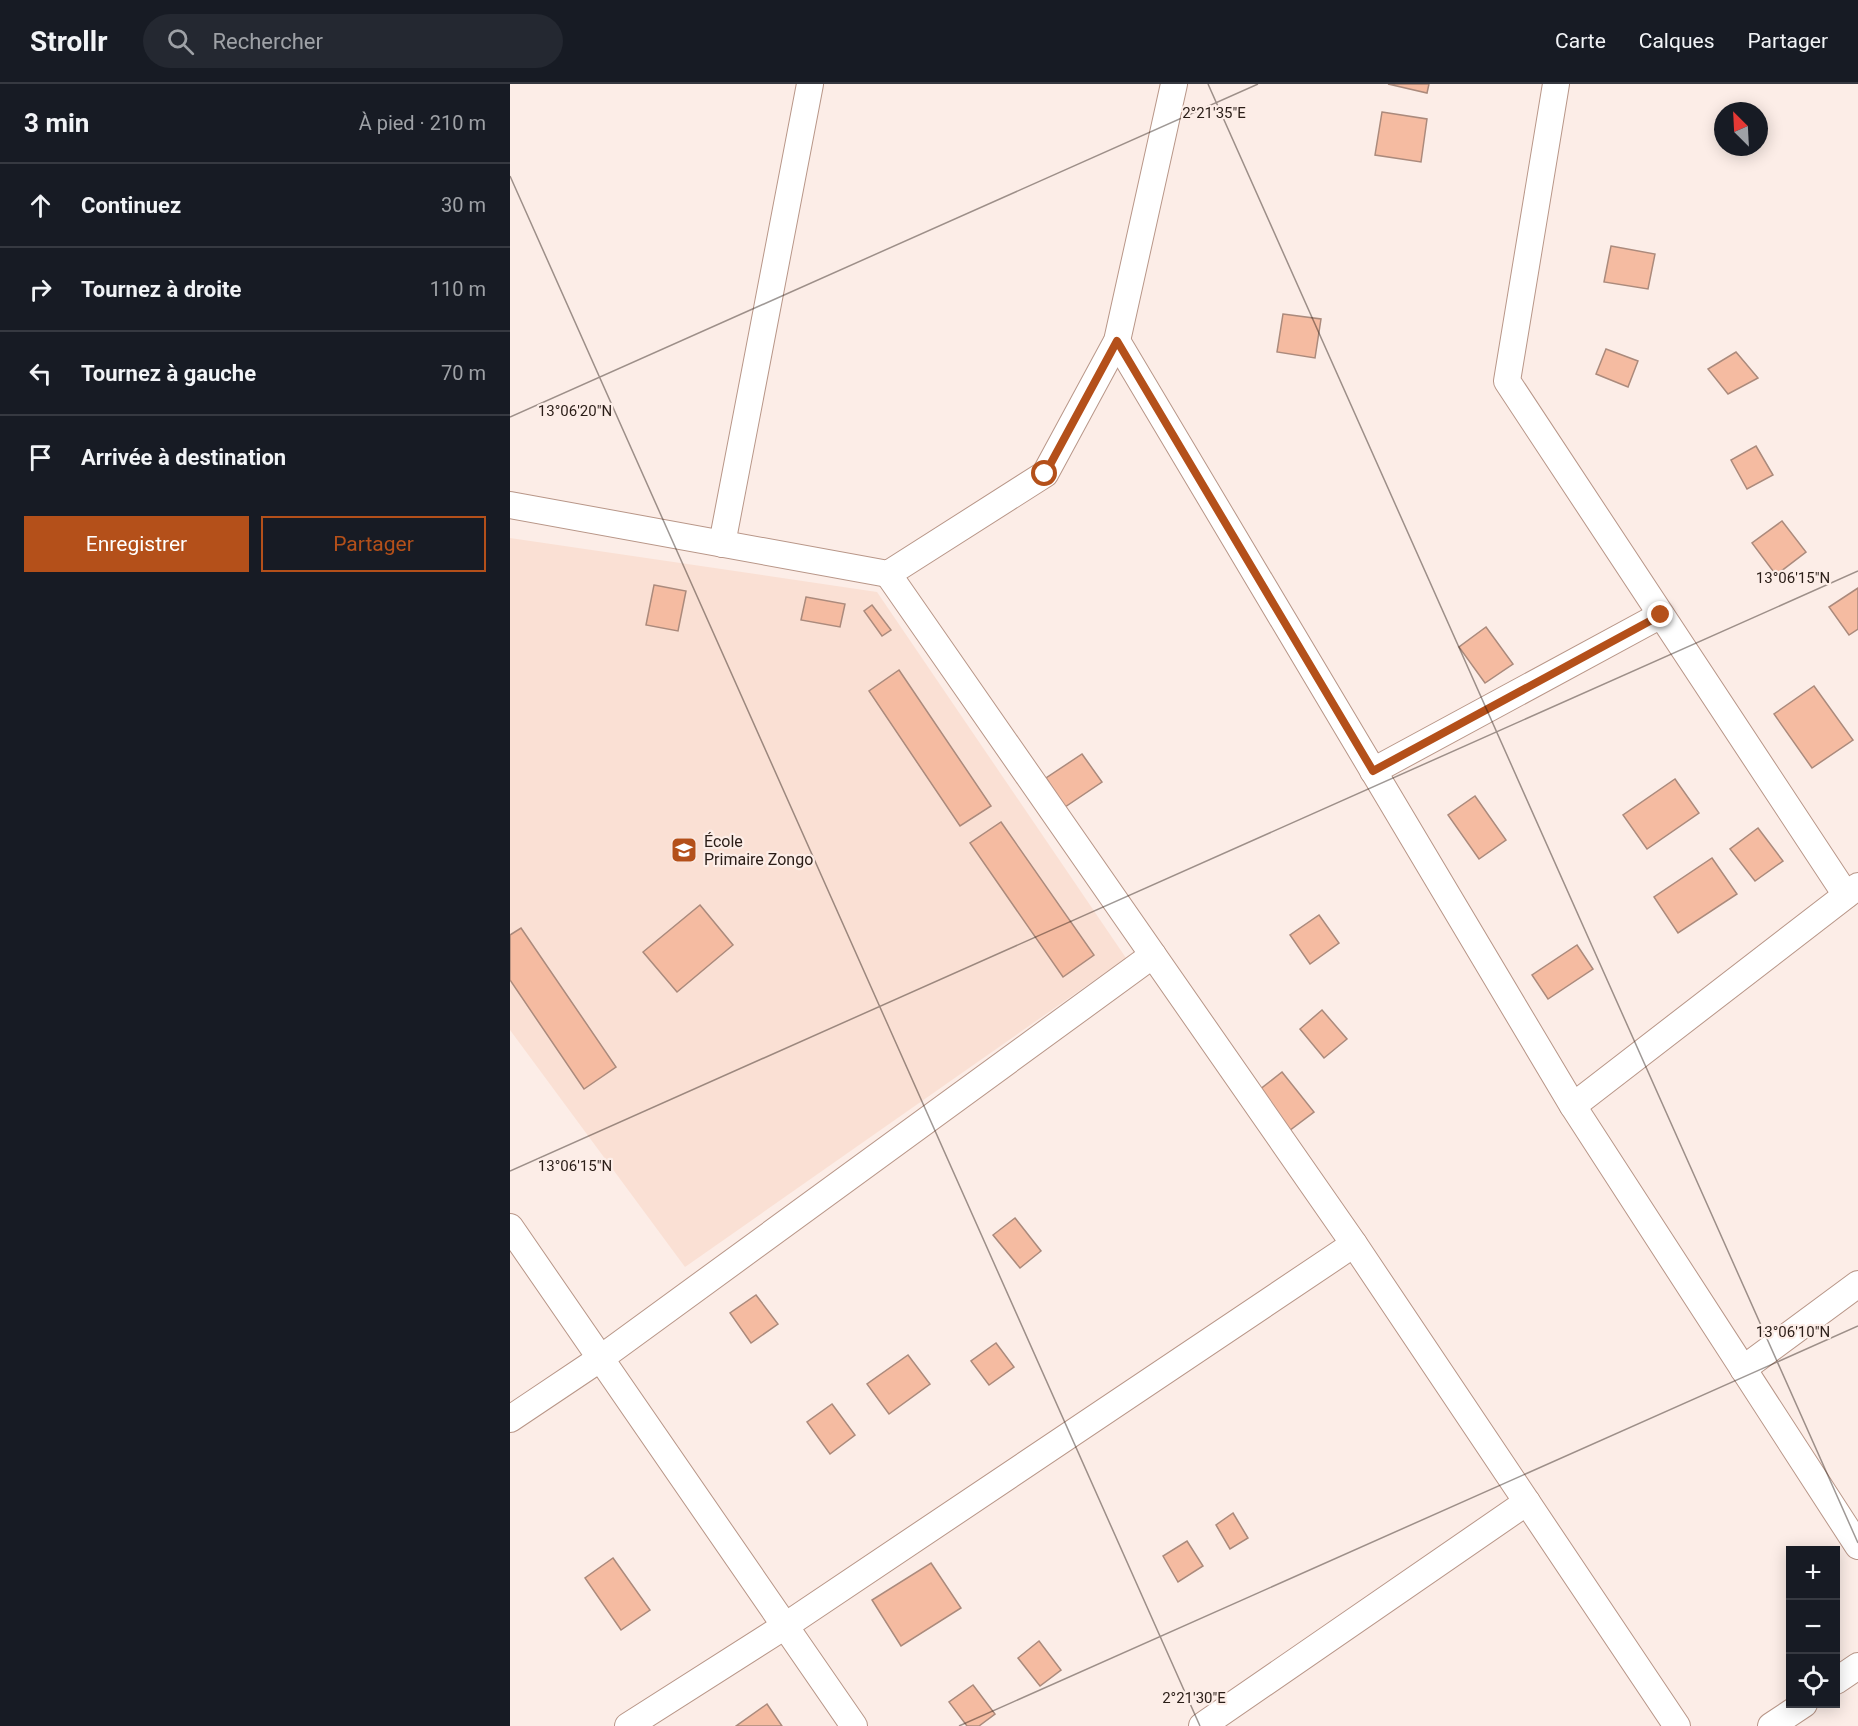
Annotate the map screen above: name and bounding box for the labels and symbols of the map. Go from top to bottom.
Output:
north arrow [1714,102,1768,156]
text: 2°21'35"E [1182,104,1246,122]
text: 13°06'20"N [538,402,612,420]
route start [1031,460,1057,486]
text: 13°06'15"N [1756,569,1830,587]
route end [1647,601,1673,627]
place label: École Primaire Zongo [704,832,813,869]
school or university icon: École Primaire Zongo [669,835,699,865]
text: 13°06'15"N [538,1157,612,1175]
text: 13°06'10"N [1756,1323,1830,1341]
text: 2°21'30"E [1162,1689,1226,1707]

